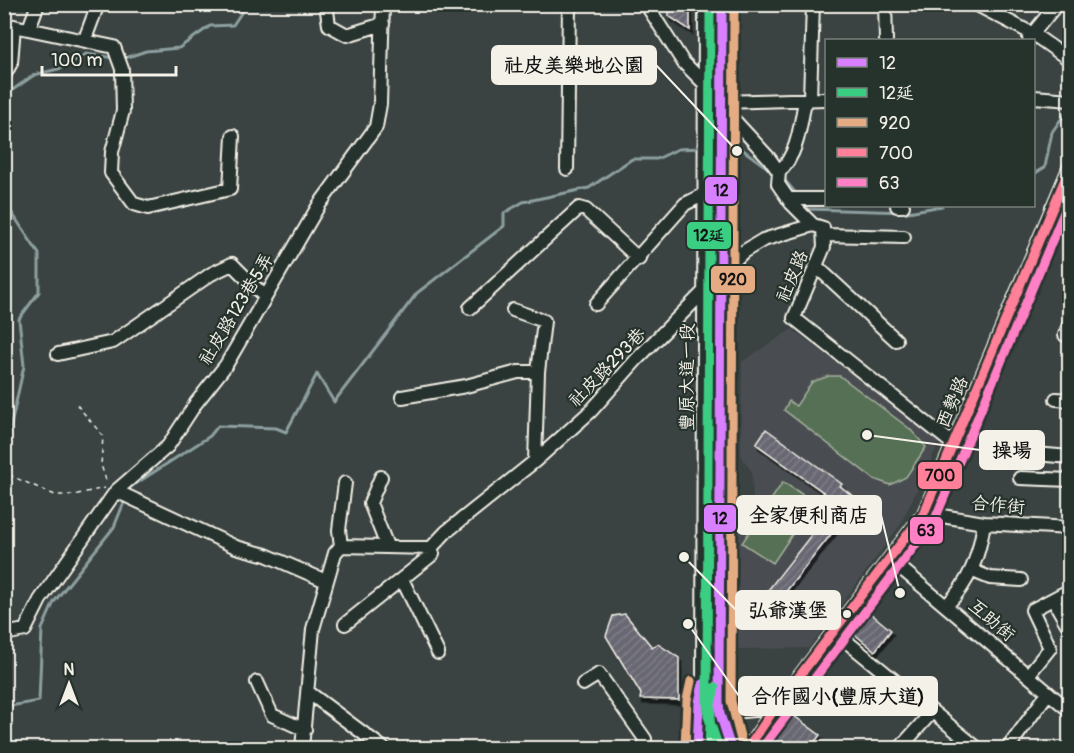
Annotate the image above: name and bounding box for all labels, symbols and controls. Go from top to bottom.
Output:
scale bar [42,39,176,77]
legend [825,39,1035,207]
callout: 社皮美樂地公園 [492,46,656,84]
text: 100 m [51,49,103,72]
text: 12 [879,52,896,75]
text: 社皮美樂地公園 [504,53,644,78]
text: 12延 [879,82,914,105]
text: 920 [879,112,911,135]
text: 700 [879,142,913,165]
text: 63 [879,172,900,195]
line badge: 12 [704,176,738,205]
text: 12 [713,181,729,201]
line badge: 12延 [686,221,732,250]
text: 12延 [693,226,725,246]
street label: 社皮路 [771,247,814,306]
street label: 社皮路123巷5弄 [194,249,279,369]
line badge: 920 [710,265,756,294]
text: 920 [719,270,747,290]
street label: 社皮路293巷 [564,323,651,412]
street label: 豐原大道一段 [676,323,699,431]
street label: 西勢路 [931,373,974,432]
callout: 操場 [980,431,1044,469]
text: 操場 [992,438,1032,463]
line badge: 700 [917,461,963,490]
text: 700 [925,466,955,486]
street label: 合作街 [970,492,1026,519]
callout: 全家便利商店 [737,496,881,534]
text: 全家便利商店 [749,503,869,528]
line badge: 12 [703,504,737,533]
text: 12 [712,509,728,529]
line badge: 63 [909,516,944,545]
text: 63 [917,521,935,541]
callout: 弘爺漢堡 [736,591,840,629]
street label: 互助街 [964,594,1020,647]
text: 弘爺漢堡 [748,598,828,623]
unlabelled marker [841,608,853,620]
north arrow [39,654,99,714]
text: N [64,660,75,680]
callout: 合作國小(豐原大道) [739,677,937,715]
text: 合作國小(豐原大道) [751,684,925,709]

